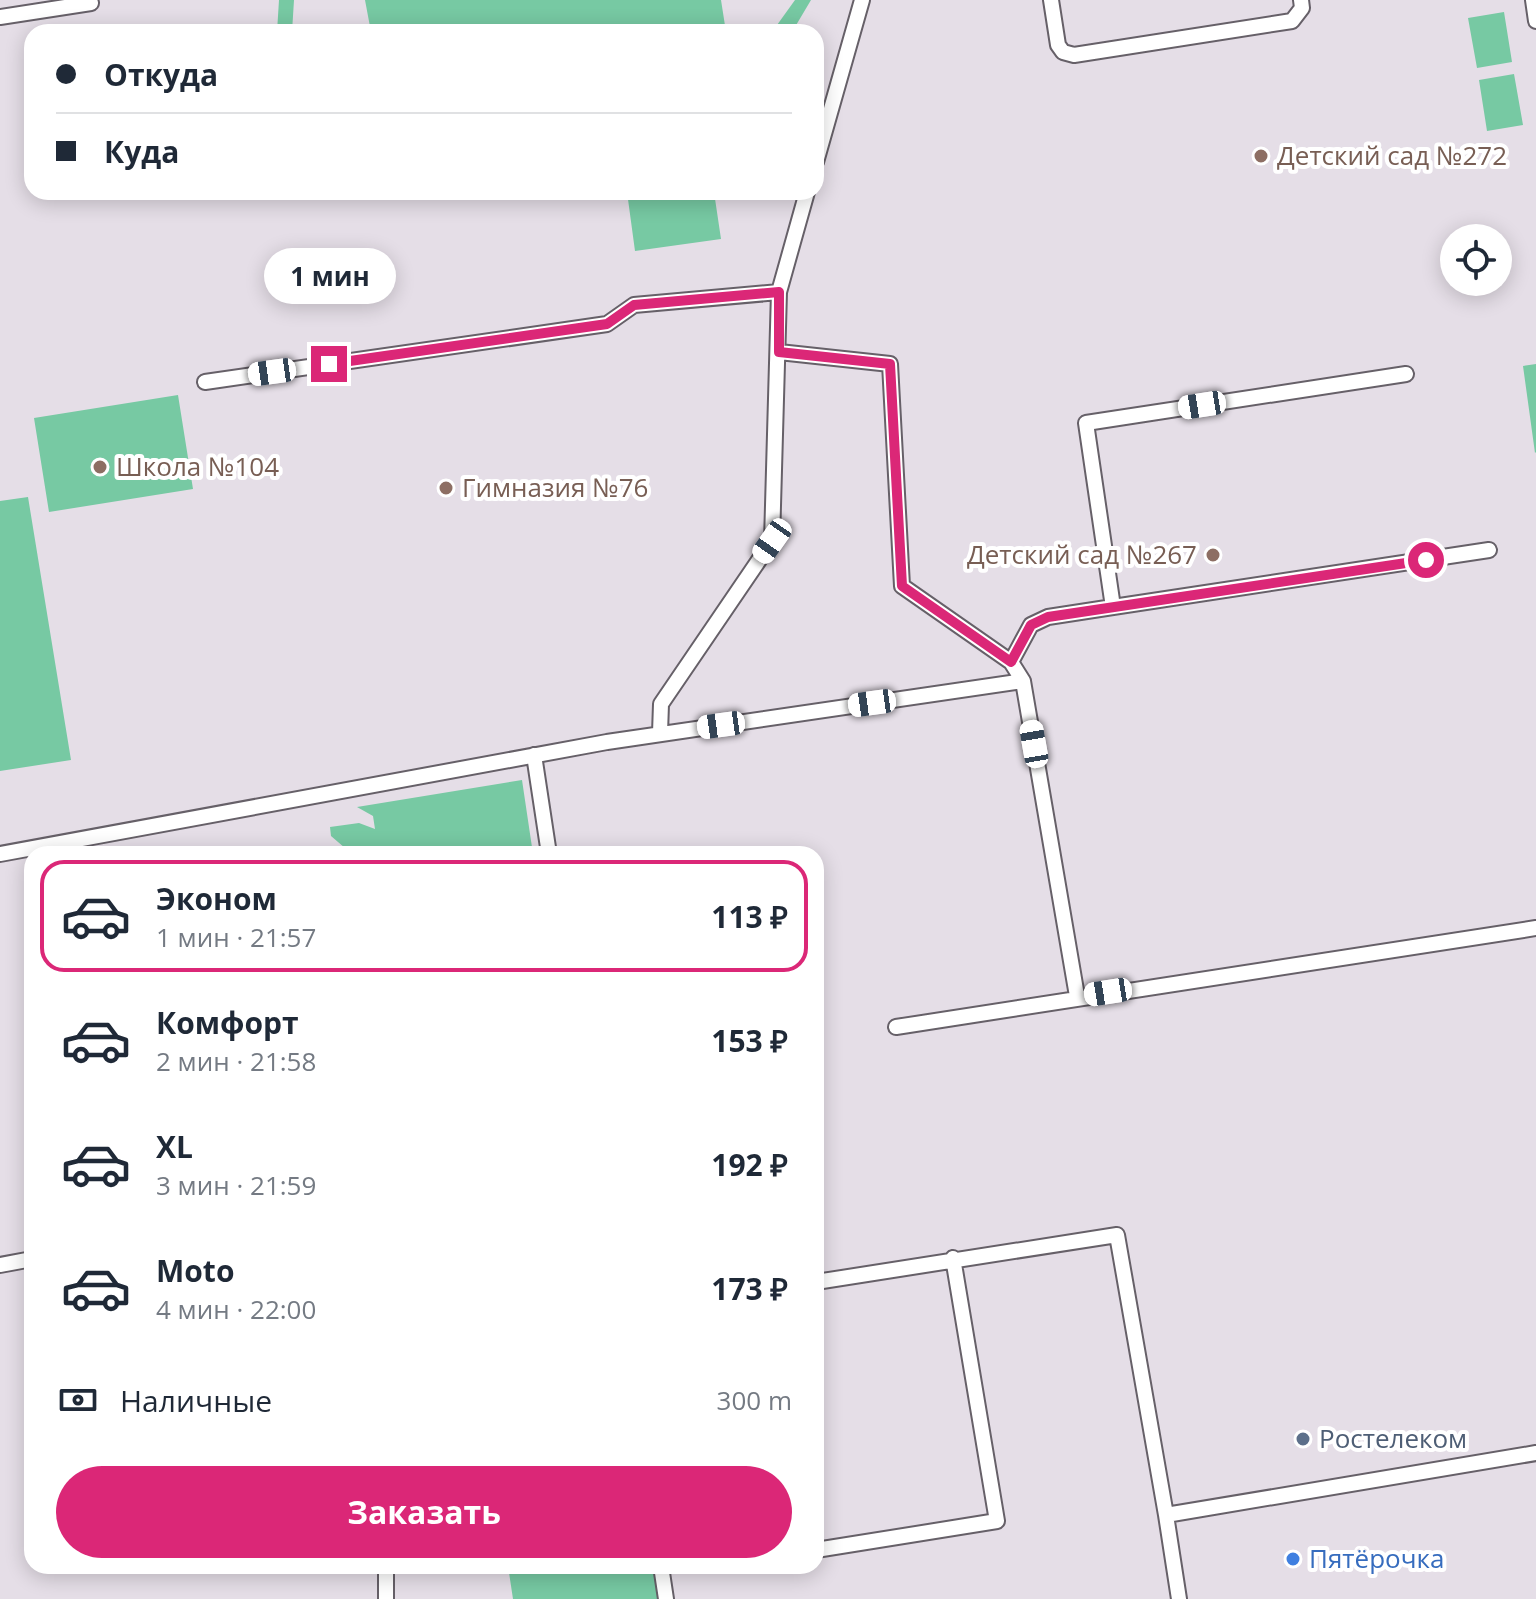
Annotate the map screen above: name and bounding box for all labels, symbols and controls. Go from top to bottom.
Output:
text: Откуда [104,54,218,95]
text: Куда [104,131,179,172]
place label: Детский сад №272 [1277,137,1507,173]
marker: Детский сад №272 [1252,147,1270,165]
map controls [1440,224,1512,296]
button: locate [1440,224,1512,296]
callout: 1 мин [263,248,395,304]
text: 1 мин [290,258,370,294]
route end [311,346,347,382]
car [247,357,297,387]
car [1176,389,1228,421]
place label: Школа №104 [116,448,279,484]
marker: Школа №104 [91,458,109,476]
place label: Гимназия №76 [462,469,648,505]
marker: Гимназия №76 [437,479,455,497]
car [748,514,796,568]
place label: Детский сад №267 [967,536,1197,572]
route start [1408,542,1444,578]
marker: Детский сад №267 [1204,546,1222,564]
car [847,688,897,718]
car [696,710,746,740]
car [1018,718,1050,770]
text: Эконом [156,878,277,919]
icon: car [60,880,132,952]
text: 113 ₽ [711,896,788,937]
text: 1 мин · 21:57 [156,919,316,955]
car [1082,976,1134,1008]
text: Комфорт [156,1002,299,1043]
icon: car [60,1004,132,1076]
text: 153 ₽ [711,1020,788,1061]
text: 2 мин · 21:58 [156,1043,316,1079]
text: XL [156,1126,193,1167]
icon: car [60,1128,132,1200]
text: 192 ₽ [711,1144,788,1185]
text: 3 мин · 21:59 [156,1167,316,1203]
text: Moto [156,1250,234,1291]
icon: car [60,1252,132,1324]
text: 173 ₽ [711,1268,788,1309]
text: 4 мин · 22:00 [156,1291,316,1327]
icon: cash [56,1378,100,1422]
text: Наличные [120,1380,272,1421]
text: 300 m [717,1382,792,1418]
place label: Ростелеком [1319,1420,1467,1456]
marker: Ростелеком [1294,1430,1312,1448]
button: Заказать [56,1466,792,1558]
place label: Пятёрочка [1309,1540,1444,1576]
marker: Пятёрочка [1284,1550,1302,1568]

